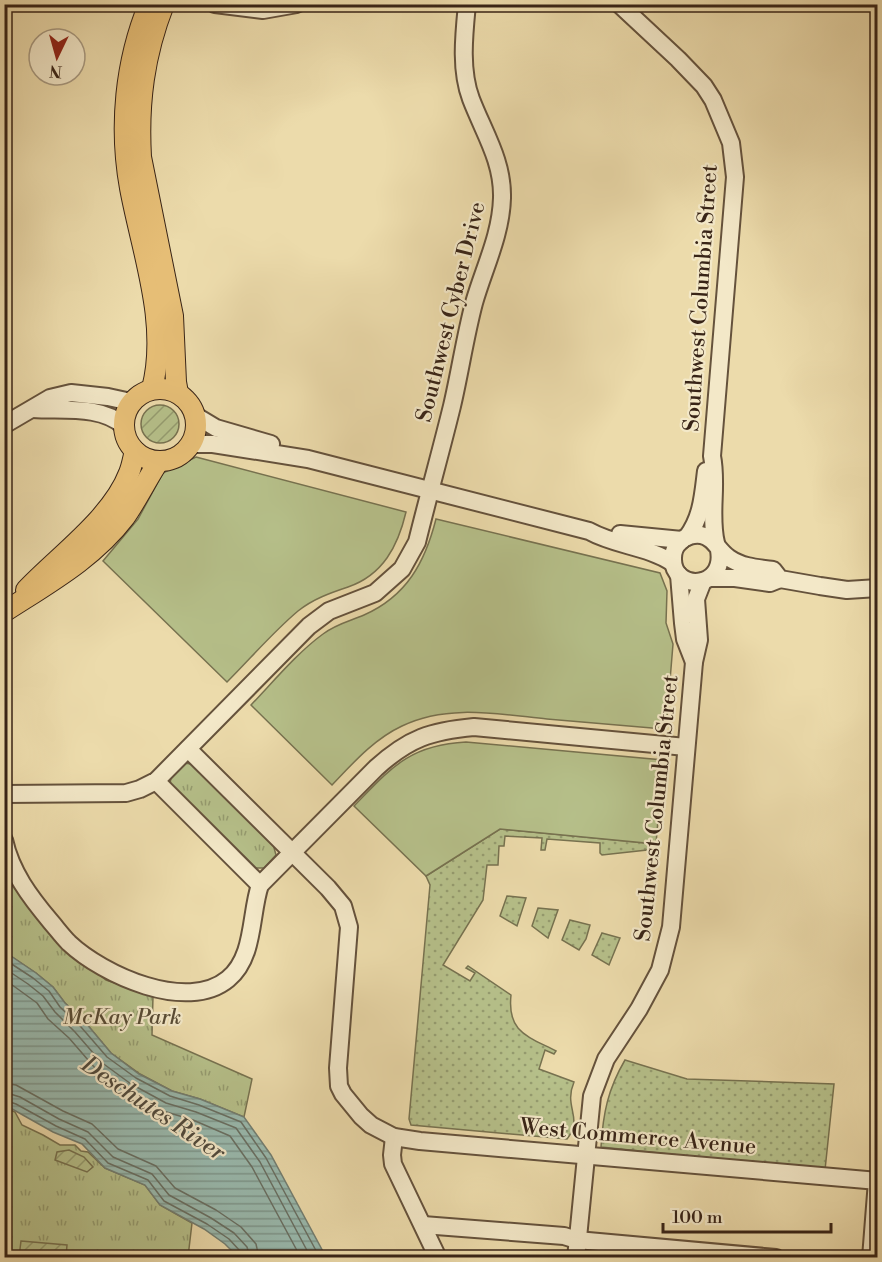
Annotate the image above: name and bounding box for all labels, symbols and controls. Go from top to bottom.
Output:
north arrow [27,27,87,87]
text: N [48,60,63,81]
street label: Southwest Columbia Street [678,163,724,433]
street label: Southwest Cyber Drive [411,199,491,425]
street label: Southwest Columbia Street [630,673,684,943]
park label: McKay Park [63,1004,181,1031]
water label: Deschutes River [74,1049,231,1169]
street label: West Commerce Avenue [518,1113,757,1161]
scale bar [663,1196,831,1234]
text: 100 m [672,1206,723,1229]

